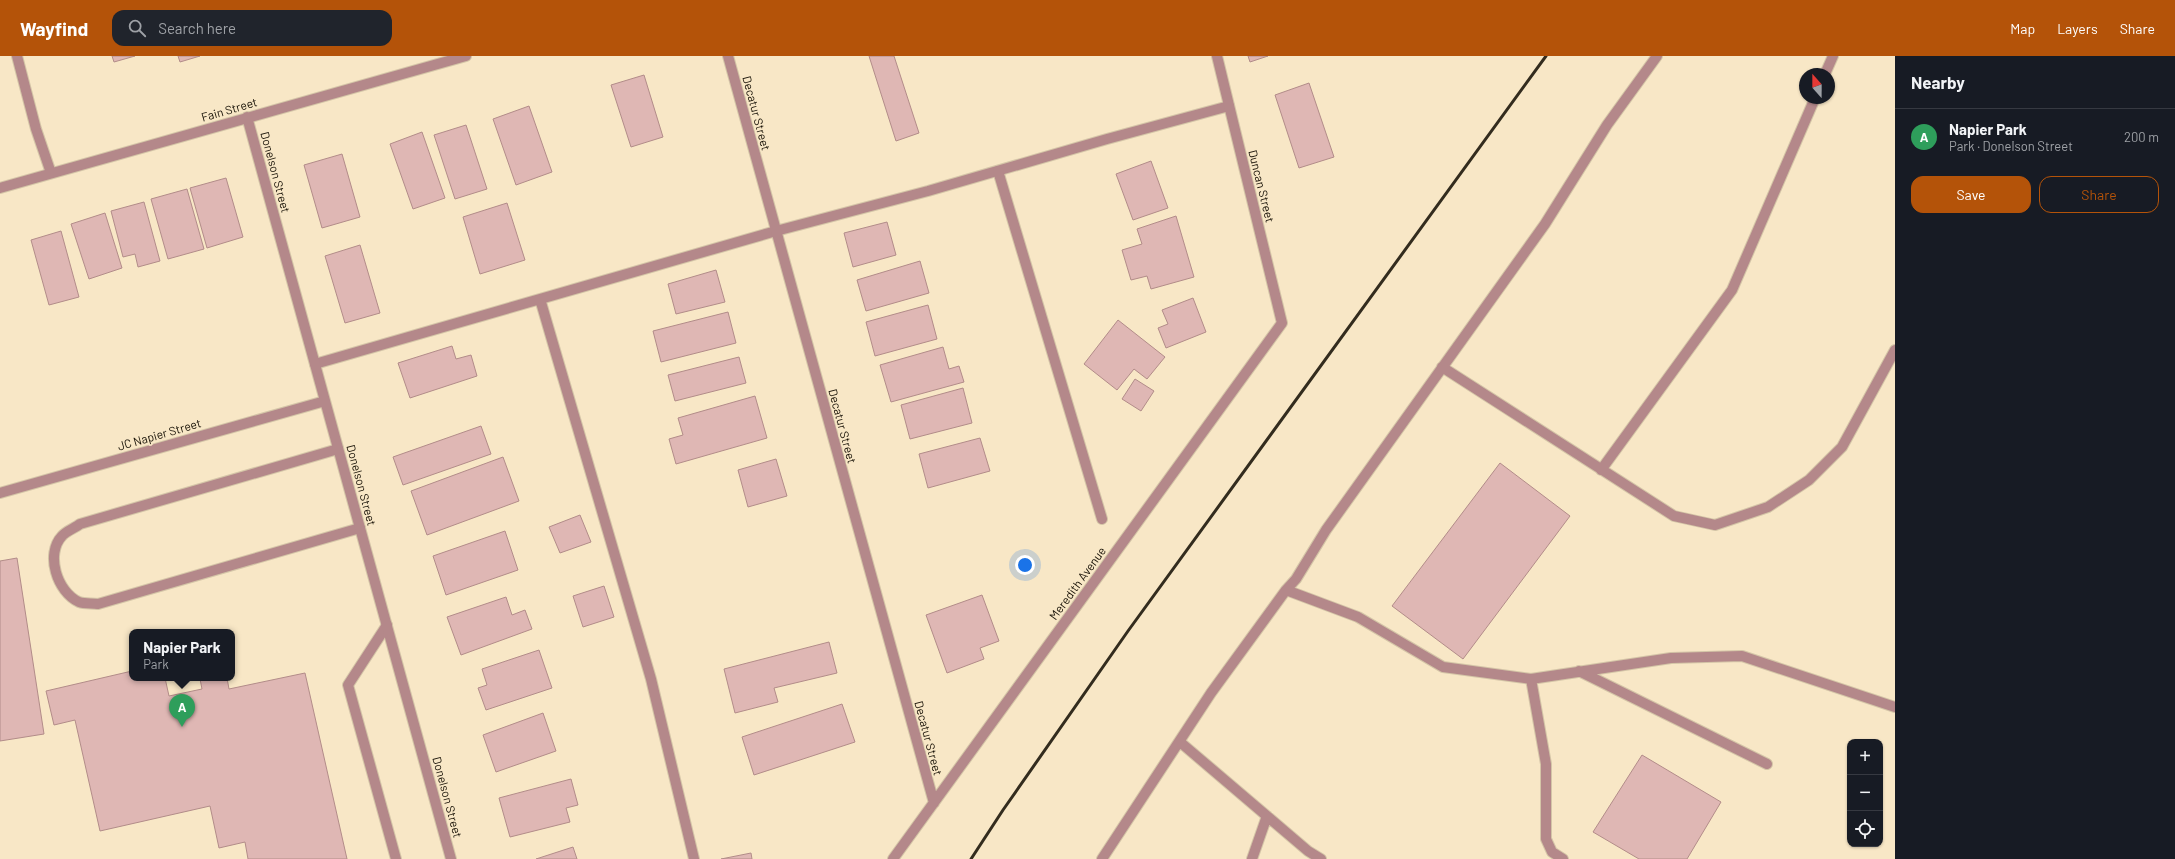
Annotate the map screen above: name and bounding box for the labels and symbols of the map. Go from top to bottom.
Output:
north arrow [1799,68,1835,104]
street label: Decatur Street [740,74,774,152]
street label: Fain Street [200,94,258,124]
street label: Donelson Street [258,130,294,214]
street label: Duncan Street [1246,148,1278,224]
street label: Decatur Street [826,387,860,465]
street label: JC Napier Street [116,415,202,453]
street label: Donelson Street [344,443,380,527]
street label: Meredith Avenue [1046,544,1108,622]
your location [1015,555,1035,575]
pin: A [169,694,195,727]
street label: Decatur Street [912,699,946,777]
street label: Donelson Street [430,755,466,839]

